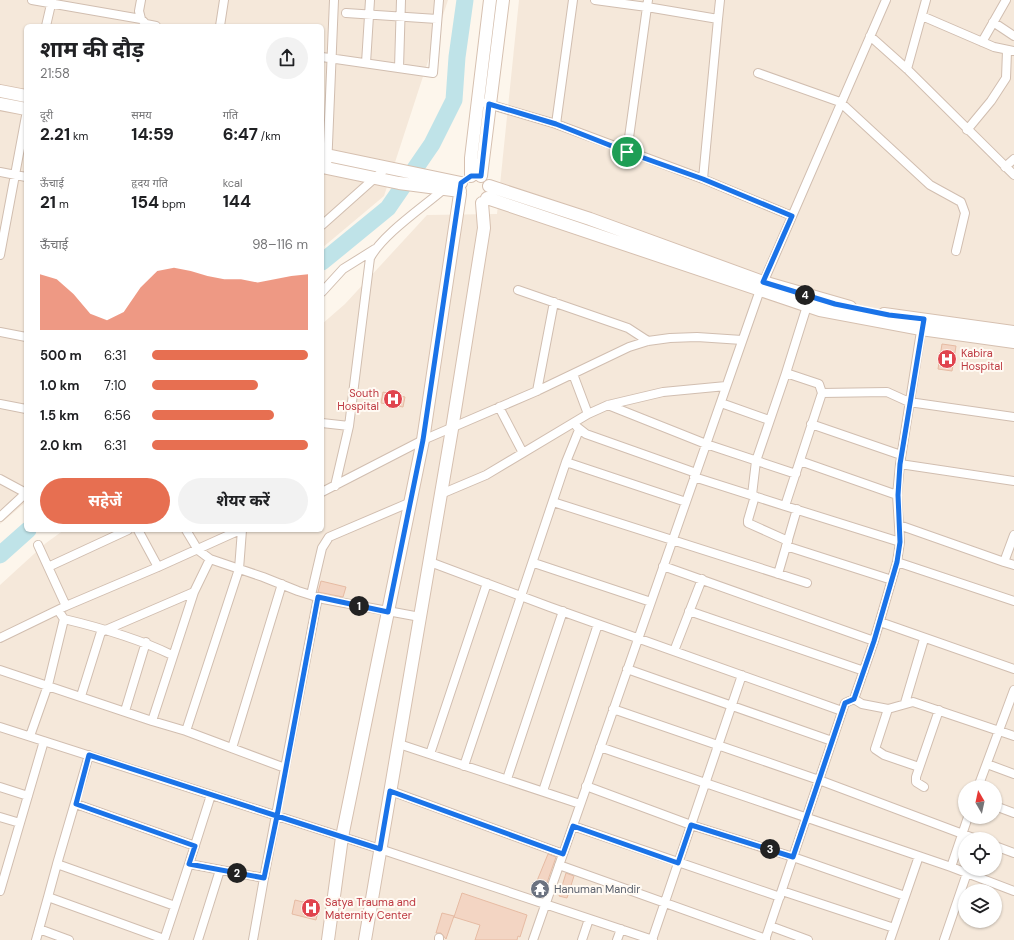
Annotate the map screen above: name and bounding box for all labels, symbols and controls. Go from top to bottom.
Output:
text: शाम की दौड़ [40,35,144,64]
button: share [266,37,308,79]
text: 21:58 [40,65,70,82]
text: दूरी [40,108,53,122]
text: समय [131,108,152,122]
text: गति [223,108,238,122]
text: 2.21 [40,123,70,145]
text: 14:59 [131,123,174,145]
text: 6:47 [223,123,258,145]
text: km [70,129,88,143]
text: /km [258,129,281,143]
pin [610,135,644,169]
icon: arrive [616,141,638,163]
text: ऊँचाई [40,176,64,190]
text: हृदय गति [131,176,168,190]
text: kcal [223,176,243,190]
text: 144 [223,190,251,212]
text: 21 [40,191,56,213]
text: 154 [131,191,159,213]
text: m [56,197,69,211]
text: bpm [159,197,186,211]
text: ऊँचाई [40,236,68,253]
text: 98–116 m [252,236,308,253]
pin: 4 [795,285,815,305]
text: 4 [801,288,809,302]
place label: Kabira Hospital [961,346,1003,373]
text: 500 m [40,347,82,364]
text: 6:31 [104,347,126,364]
hospital icon: Kabira Hospital [936,348,958,370]
text: 1.0 km [40,377,79,394]
text: 7:10 [104,377,127,394]
place label: South Hospital [337,386,379,413]
hospital icon: South Hospital [382,388,404,410]
text: 1.5 km [40,407,79,424]
text: 6:56 [104,407,131,424]
text: 2.0 km [40,437,82,454]
text: 6:31 [104,437,126,454]
button: सहेजें [40,478,170,524]
button: शेयर करें [178,478,308,524]
pin: 1 [349,596,369,616]
text: 1 [357,599,361,613]
north arrow [958,780,1002,824]
map controls [958,780,1002,928]
button: locate [958,832,1002,876]
pin: 3 [760,839,780,859]
text: 3 [767,842,773,856]
pin: 2 [227,863,247,883]
text: 2 [234,866,240,880]
temple icon: Hanuman Mandir [529,878,551,900]
place label: Hanuman Mandir [554,882,640,896]
button: layers [958,884,1002,928]
place label: Satya Trauma and Maternity Center [325,895,416,922]
hospital icon: Satya Trauma and Maternity Center [300,897,322,919]

